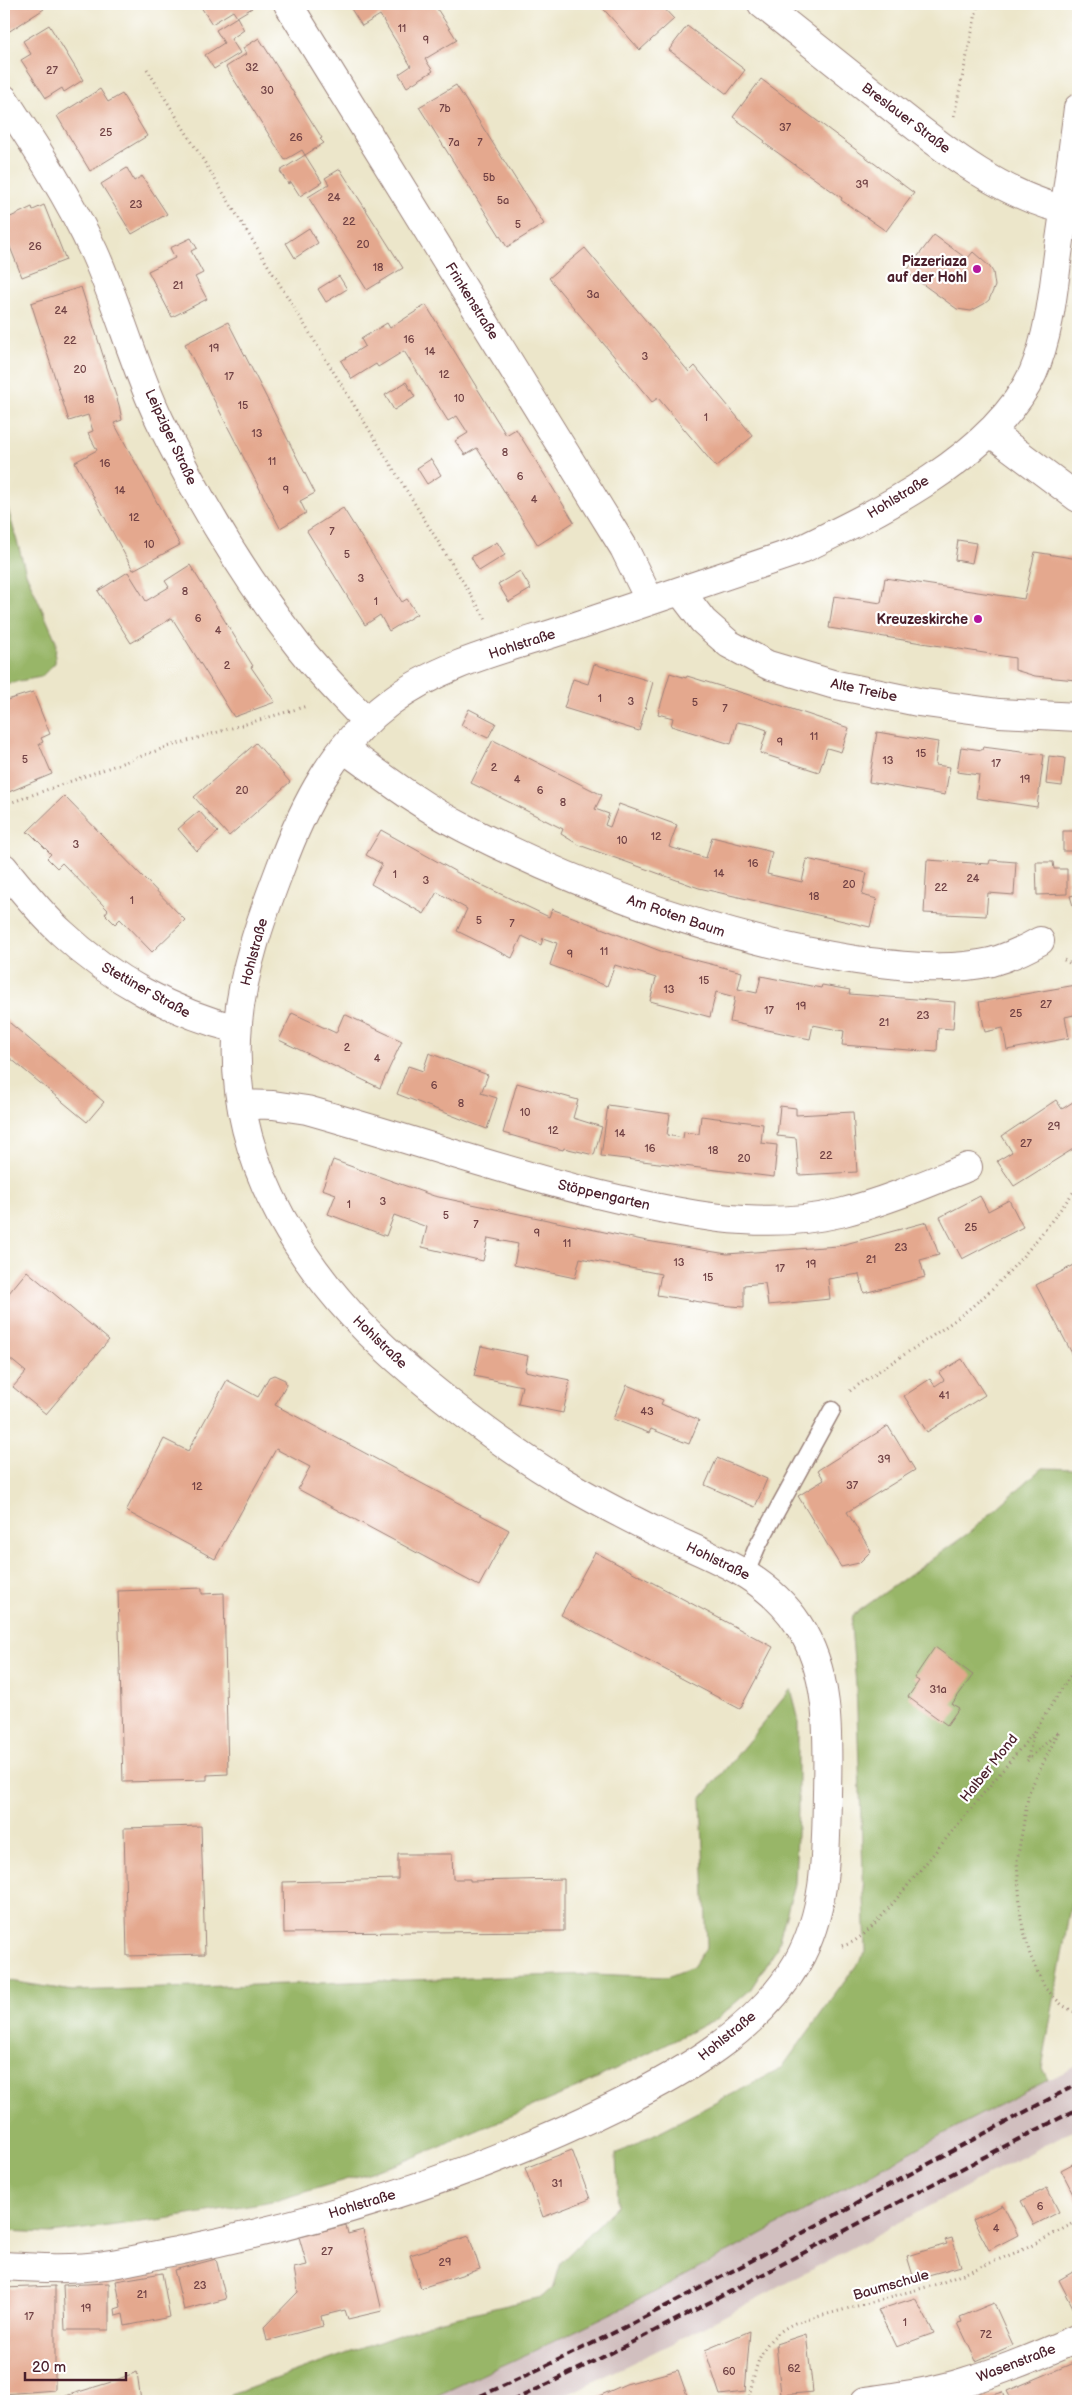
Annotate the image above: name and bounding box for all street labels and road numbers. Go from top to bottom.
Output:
street label: Breslauer Straße [858,79,954,157]
street label: Frinkenstraße [442,259,502,343]
street label: Leipziger Straße [141,386,201,488]
street label: Hohlstraße [864,472,932,522]
street label: Hohlstraße [487,625,557,663]
street label: Alte Treibe [829,675,899,705]
street label: Am Roten Baum [625,891,727,941]
street label: Hohlstraße [237,916,271,988]
street label: Stettiner Straße [99,959,193,1021]
street label: Stöppengarten [556,1176,652,1214]
street label: Hohlstraße [349,1312,411,1372]
street label: Hohlstraße [683,1538,753,1584]
street label: Halber Mond [957,1731,1021,1805]
street label: Hohlstraße [695,2008,759,2064]
street label: Hohlstraße [326,2186,398,2222]
street label: Baumschule [851,2266,931,2304]
street label: Wasenstraße [974,2340,1058,2386]

